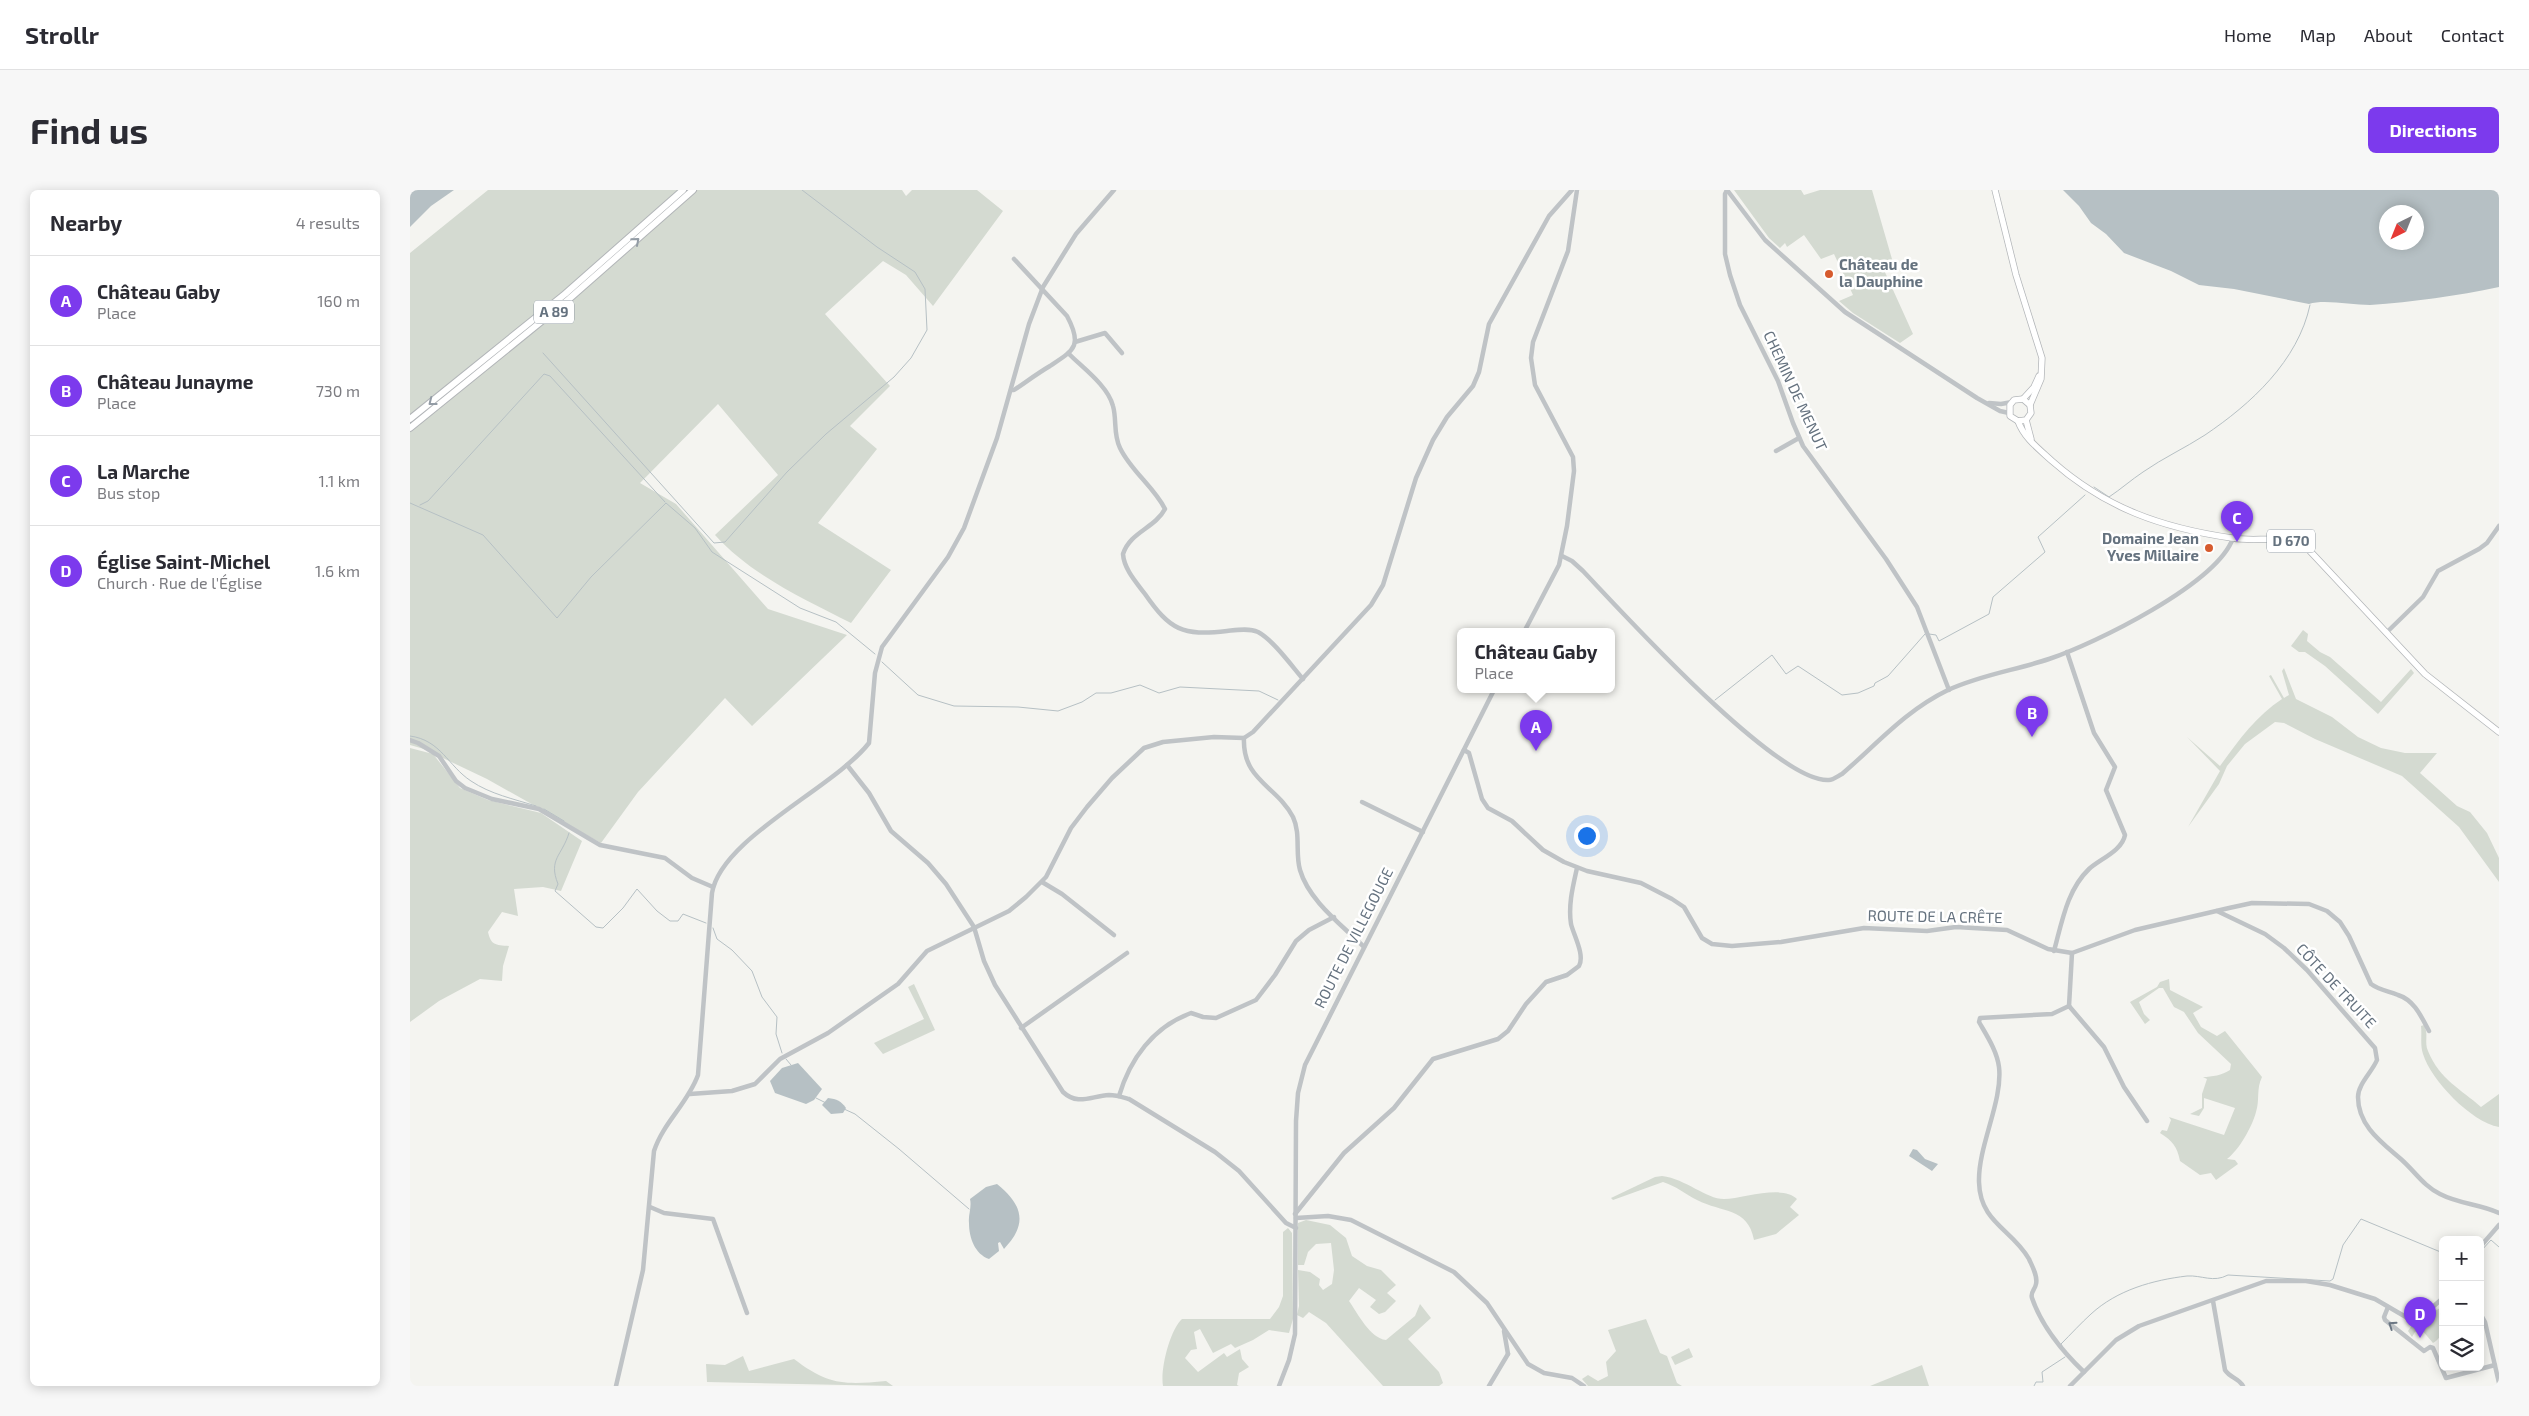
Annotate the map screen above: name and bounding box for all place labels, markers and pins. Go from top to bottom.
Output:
place label: Château de la Dauphine [1839,255,1923,290]
marker: Château de la Dauphine [1823,268,1835,280]
pin: C [2221,501,2253,542]
place label: Domaine Jean Yves Millaire [2102,529,2199,564]
marker: Domaine Jean Yves Millaire [2203,542,2215,554]
pin: B [2016,696,2048,737]
pin: A [1520,710,1552,751]
pin: D [2404,1297,2436,1338]

